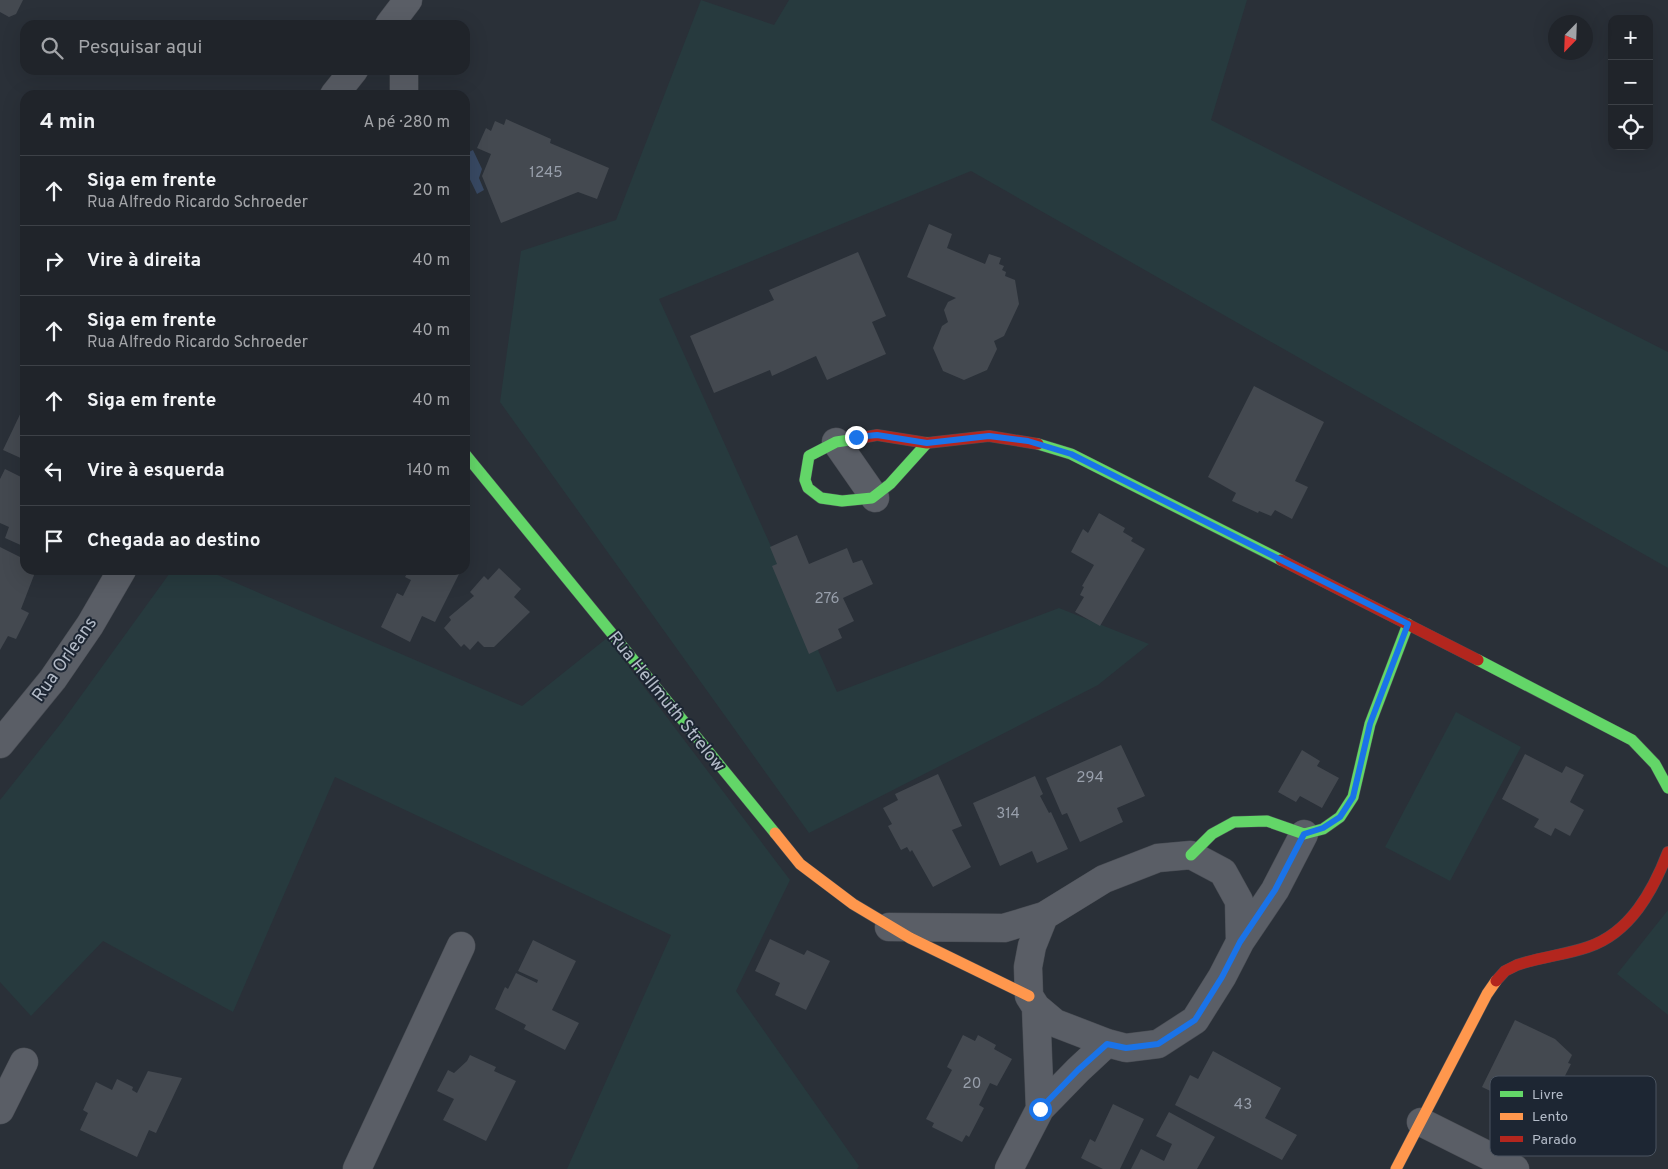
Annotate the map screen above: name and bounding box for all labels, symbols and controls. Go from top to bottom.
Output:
north arrow [1548,15,1593,60]
map controls [1608,15,1653,150]
button: + [1608,15,1653,60]
search box [20,20,470,75]
icon: search [38,34,66,62]
text: Pesquisar aqui [78,36,202,60]
button: − [1608,60,1653,105]
button: locate [1608,105,1653,150]
text: 4 min [40,109,96,136]
text: A pé · 280 m [364,113,450,133]
house number: 1245 [529,164,563,183]
text: Siga em frente [87,169,216,193]
icon: ahead [40,177,68,205]
text: 20 m [413,181,450,201]
text: Rua Alfredo Ricardo Schroeder [87,193,308,213]
icon: right [40,247,68,275]
text: Vire à direita [87,249,201,273]
text: 40 m [412,251,450,271]
text: Siga em frente [87,309,216,333]
icon: ahead [40,317,68,345]
text: 40 m [412,321,450,341]
text: Rua Alfredo Ricardo Schroeder [87,333,308,353]
icon: ahead [40,387,68,415]
text: Siga em frente [87,389,216,413]
text: 40 m [412,391,450,411]
route end [845,426,868,449]
icon: left [40,457,68,485]
text: Vire à esquerda [87,459,225,483]
text: 140 m [407,461,450,481]
icon: arrive [40,527,68,555]
text: Chegada ao destino [87,529,261,553]
house number: 276 [814,590,840,609]
street label: Rua Orleans [28,613,103,707]
street label: Rua Hellmuth Strelow [602,627,730,777]
house number: 294 [1076,769,1104,788]
house number: 314 [996,805,1020,824]
house number: 20 [963,1075,981,1094]
legend [1490,1076,1656,1156]
text: Livre [1532,1087,1563,1104]
house number: 43 [1234,1096,1252,1115]
route start [1029,1098,1052,1121]
text: Lento [1532,1109,1568,1126]
text: Parado [1532,1132,1577,1149]

